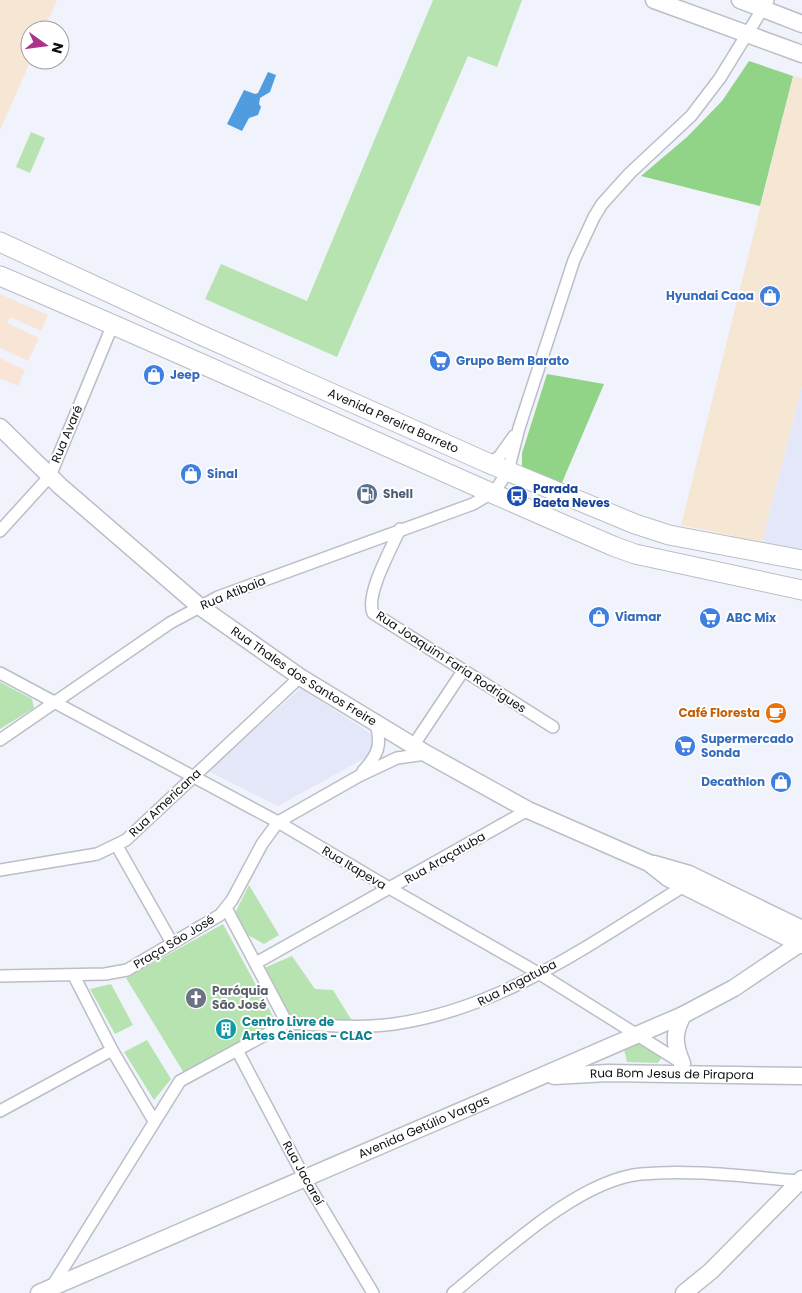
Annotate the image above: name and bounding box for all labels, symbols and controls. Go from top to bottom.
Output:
north arrow [20,20,70,70]
text: N [47,41,69,56]
shop icon: Hyundai Caoa [758,284,782,308]
place label: Hyundai Caoa [666,287,754,304]
supermarket icon: Grupo Bem Barato [428,349,452,373]
place label: Grupo Bem Barato [456,352,569,369]
shop icon: Jeep [142,363,166,387]
place label: Jeep [170,366,200,383]
street label: Avenida Pereira Barreto [325,384,462,457]
street label: Rua Avaré [47,402,86,465]
shop icon: Sinal [179,462,203,486]
place label: Sinal [207,465,238,482]
place label: Parada Baeta Neves [533,480,610,511]
fuel station icon: Shell [355,482,379,506]
bus stop icon: Parada Baeta Neves [505,484,529,508]
place label: Shell [383,485,413,502]
street label: Rua Atibaia [198,572,268,613]
shop icon: Viamar [587,605,611,629]
supermarket icon: ABC Mix [698,606,722,630]
street label: Rua Joaquim Faria Rodrigues [373,607,530,717]
place label: Viamar [615,608,661,625]
place label: ABC Mix [726,609,777,626]
street label: Rua Thales dos Santos Freire [228,622,380,730]
cafe icon: Café Floresta [764,701,788,725]
place label: Café Floresta [678,704,760,721]
place label: Supermercado Sonda [701,730,794,761]
supermarket icon: Supermercado Sonda [673,734,697,758]
street label: Rua Americana [125,765,204,840]
shop icon: Decathlon [769,770,793,794]
place label: Decathlon [701,773,765,790]
street label: Rua Araçatuba [401,828,488,888]
street label: Rua Itapeva [319,842,390,893]
street label: Praça São José [130,911,218,973]
street label: Rua Angatuba [474,955,559,1010]
place label: Paróquia São José [212,982,268,1013]
church icon: Paróquia São José [184,986,208,1010]
place label: Centro Livre de Artes Cênicas - CLAC [242,1013,373,1044]
building icon: Centro Livre de Artes Cênicas - CLAC [214,1017,238,1041]
street label: Rua Bom Jesus de Pirapora [589,1064,754,1083]
street label: Avenida Getúlio Vargas [355,1091,492,1162]
street label: Rua Jacareí [279,1138,328,1208]

